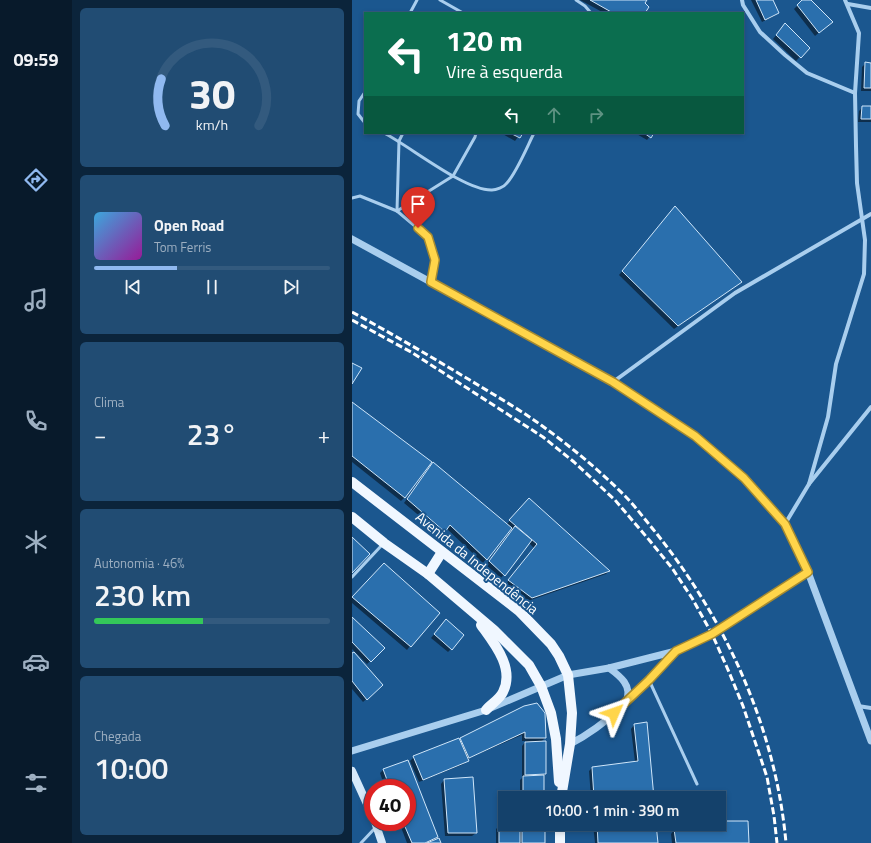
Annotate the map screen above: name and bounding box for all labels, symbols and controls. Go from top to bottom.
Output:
text: 120 m [446,19,523,62]
icon: left [380,28,432,80]
text: 09:59 [14,46,58,73]
text: Vire à esquerda [446,58,563,85]
text: 30 [189,61,235,124]
icon: left [501,104,523,126]
icon: ahead [543,104,565,126]
icon: right [585,104,607,126]
text: km/h [196,113,228,135]
icon: directions [22,166,50,194]
pin [401,187,435,228]
icon: arrive [407,193,429,215]
text: Open Road [154,214,224,237]
text: Tom Ferris [154,237,211,257]
icon: previous [122,276,144,298]
icon: pause [201,276,223,298]
icon: next [280,276,302,298]
icon: music [22,286,50,314]
text: Clima [94,392,124,412]
icon: phone [22,407,50,435]
text: 23° [187,411,237,457]
text: − [94,418,106,452]
text: + [318,418,330,452]
street label: Avenida da Independência [411,506,543,619]
icon: climate [22,528,50,556]
text: Autonomia · 46% [94,553,185,573]
text: 230 km [94,572,191,618]
icon: car [22,648,50,676]
position arrow [593,692,635,734]
text: Chegada [94,726,141,746]
text: 10:00 [94,745,168,791]
icon: filters [22,769,50,797]
speed limit sign: 40 [364,779,416,831]
text: 10:00 · 1 min · 390 m [545,799,679,822]

